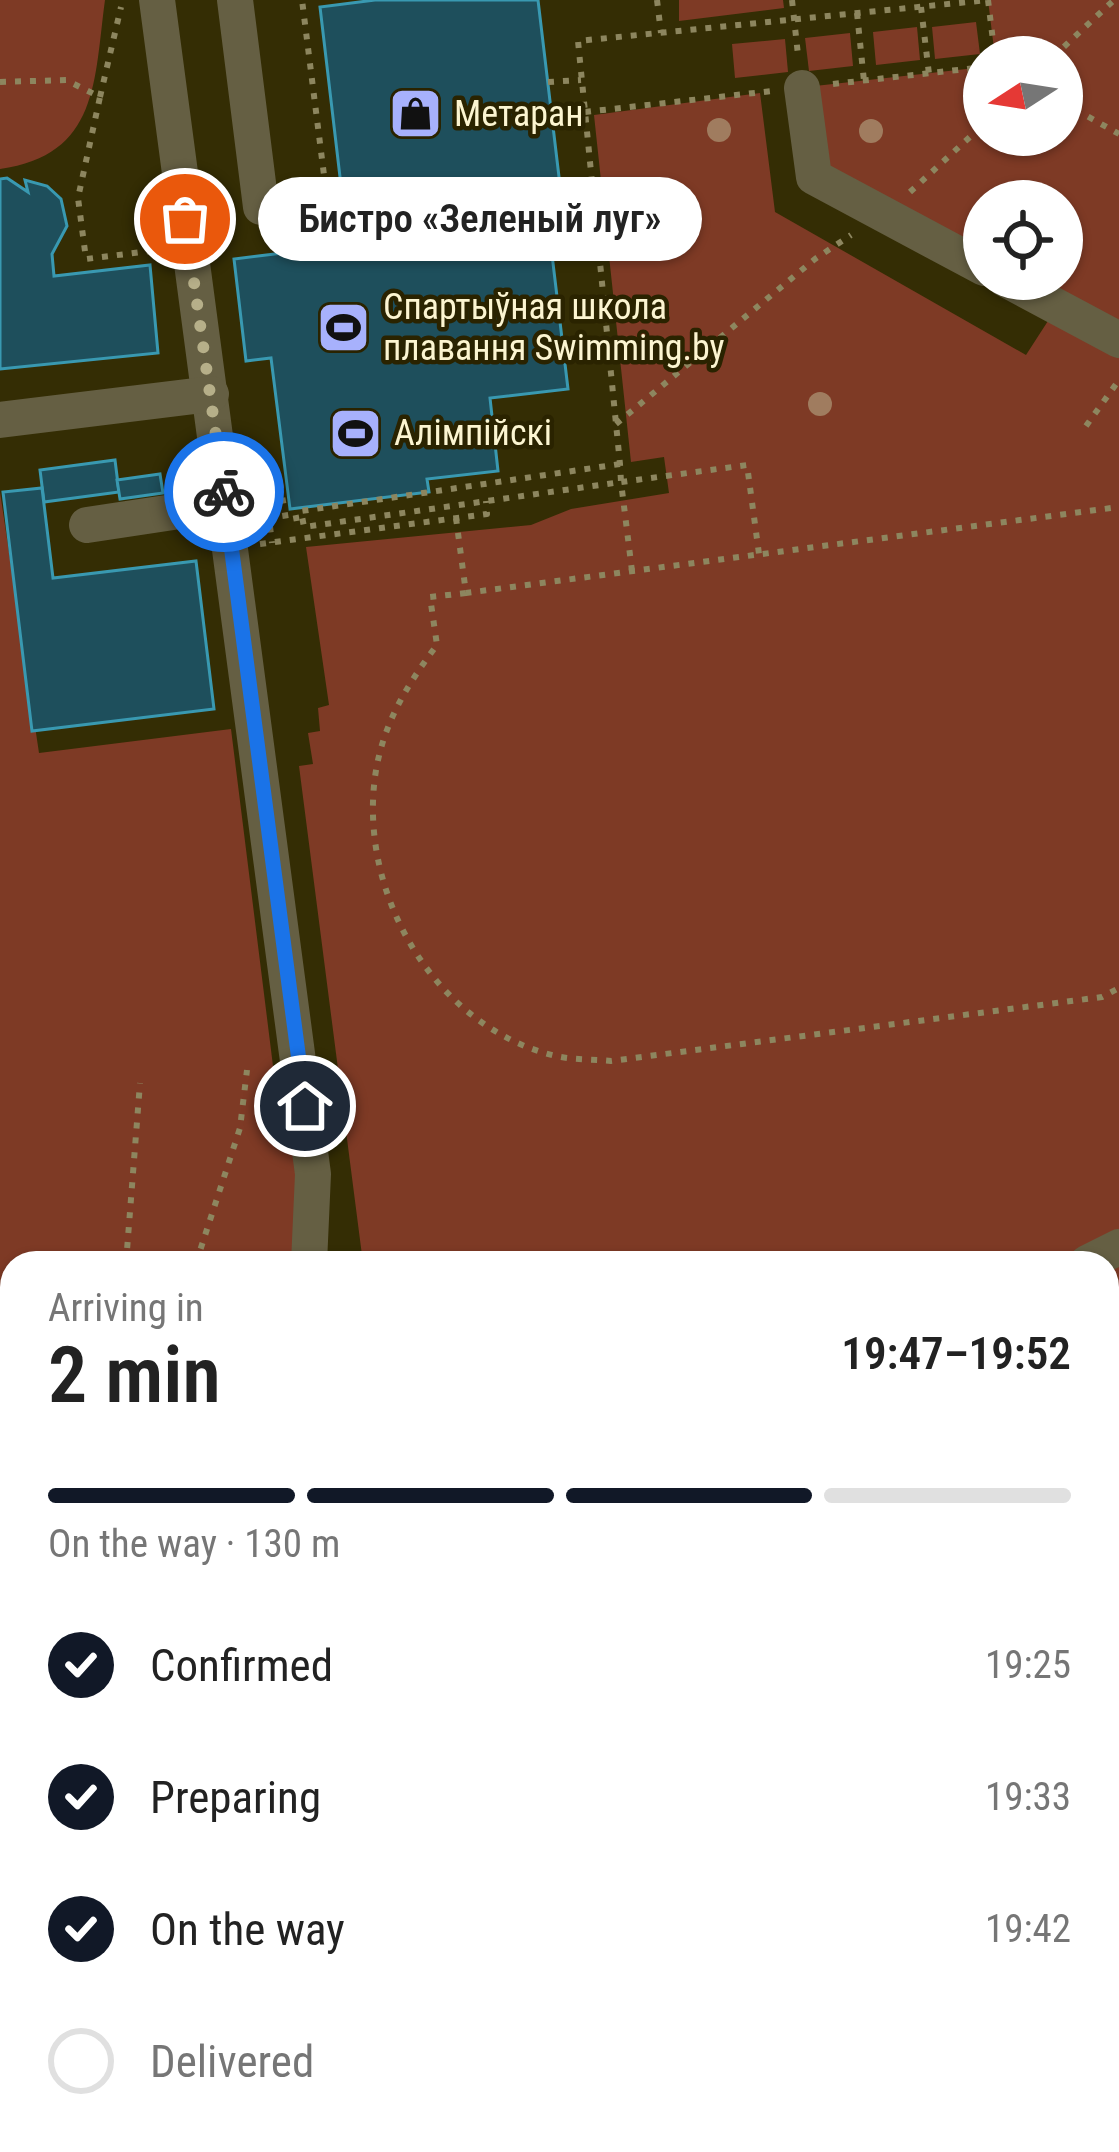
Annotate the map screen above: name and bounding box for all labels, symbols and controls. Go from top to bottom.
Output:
north arrow [963,36,1083,156]
map controls [963,36,1083,300]
shop icon: Метаран [387,86,443,142]
place label: Метаран [454,93,583,135]
pin [134,168,236,270]
callout: Бистро «Зеленый луг» [257,177,701,261]
button: locate [963,180,1083,300]
icon: bag [152,186,218,252]
text: Бистро «Зеленый луг» [299,196,661,242]
place label: Спартыўная школа плавання Swimming.by [383,286,725,369]
sports icon: Спартыўная школа плавання Swimming.by [316,300,372,356]
sports icon: Алімпійскі [327,405,383,461]
place label: Алімпійскі [394,412,552,454]
courier [164,432,284,552]
icon: bike [191,459,257,525]
pin [254,1055,356,1157]
icon: home [272,1073,338,1139]
text: Arriving in [48,1285,204,1331]
text: 19:47–19:52 [841,1327,1071,1380]
text: 2 min [48,1330,221,1421]
text: On the way · 130 m [48,1521,340,1567]
icon: check [48,1632,114,1698]
text: Confirmed [150,1639,333,1692]
text: 19:25 [985,1642,1071,1688]
icon: check [48,1764,114,1830]
text: Preparing [150,1771,321,1824]
text: 19:33 [985,1774,1071,1820]
icon: check [48,1896,114,1962]
text: On the way [150,1903,345,1956]
text: 19:42 [985,1906,1071,1952]
text: Delivered [150,2035,314,2088]

